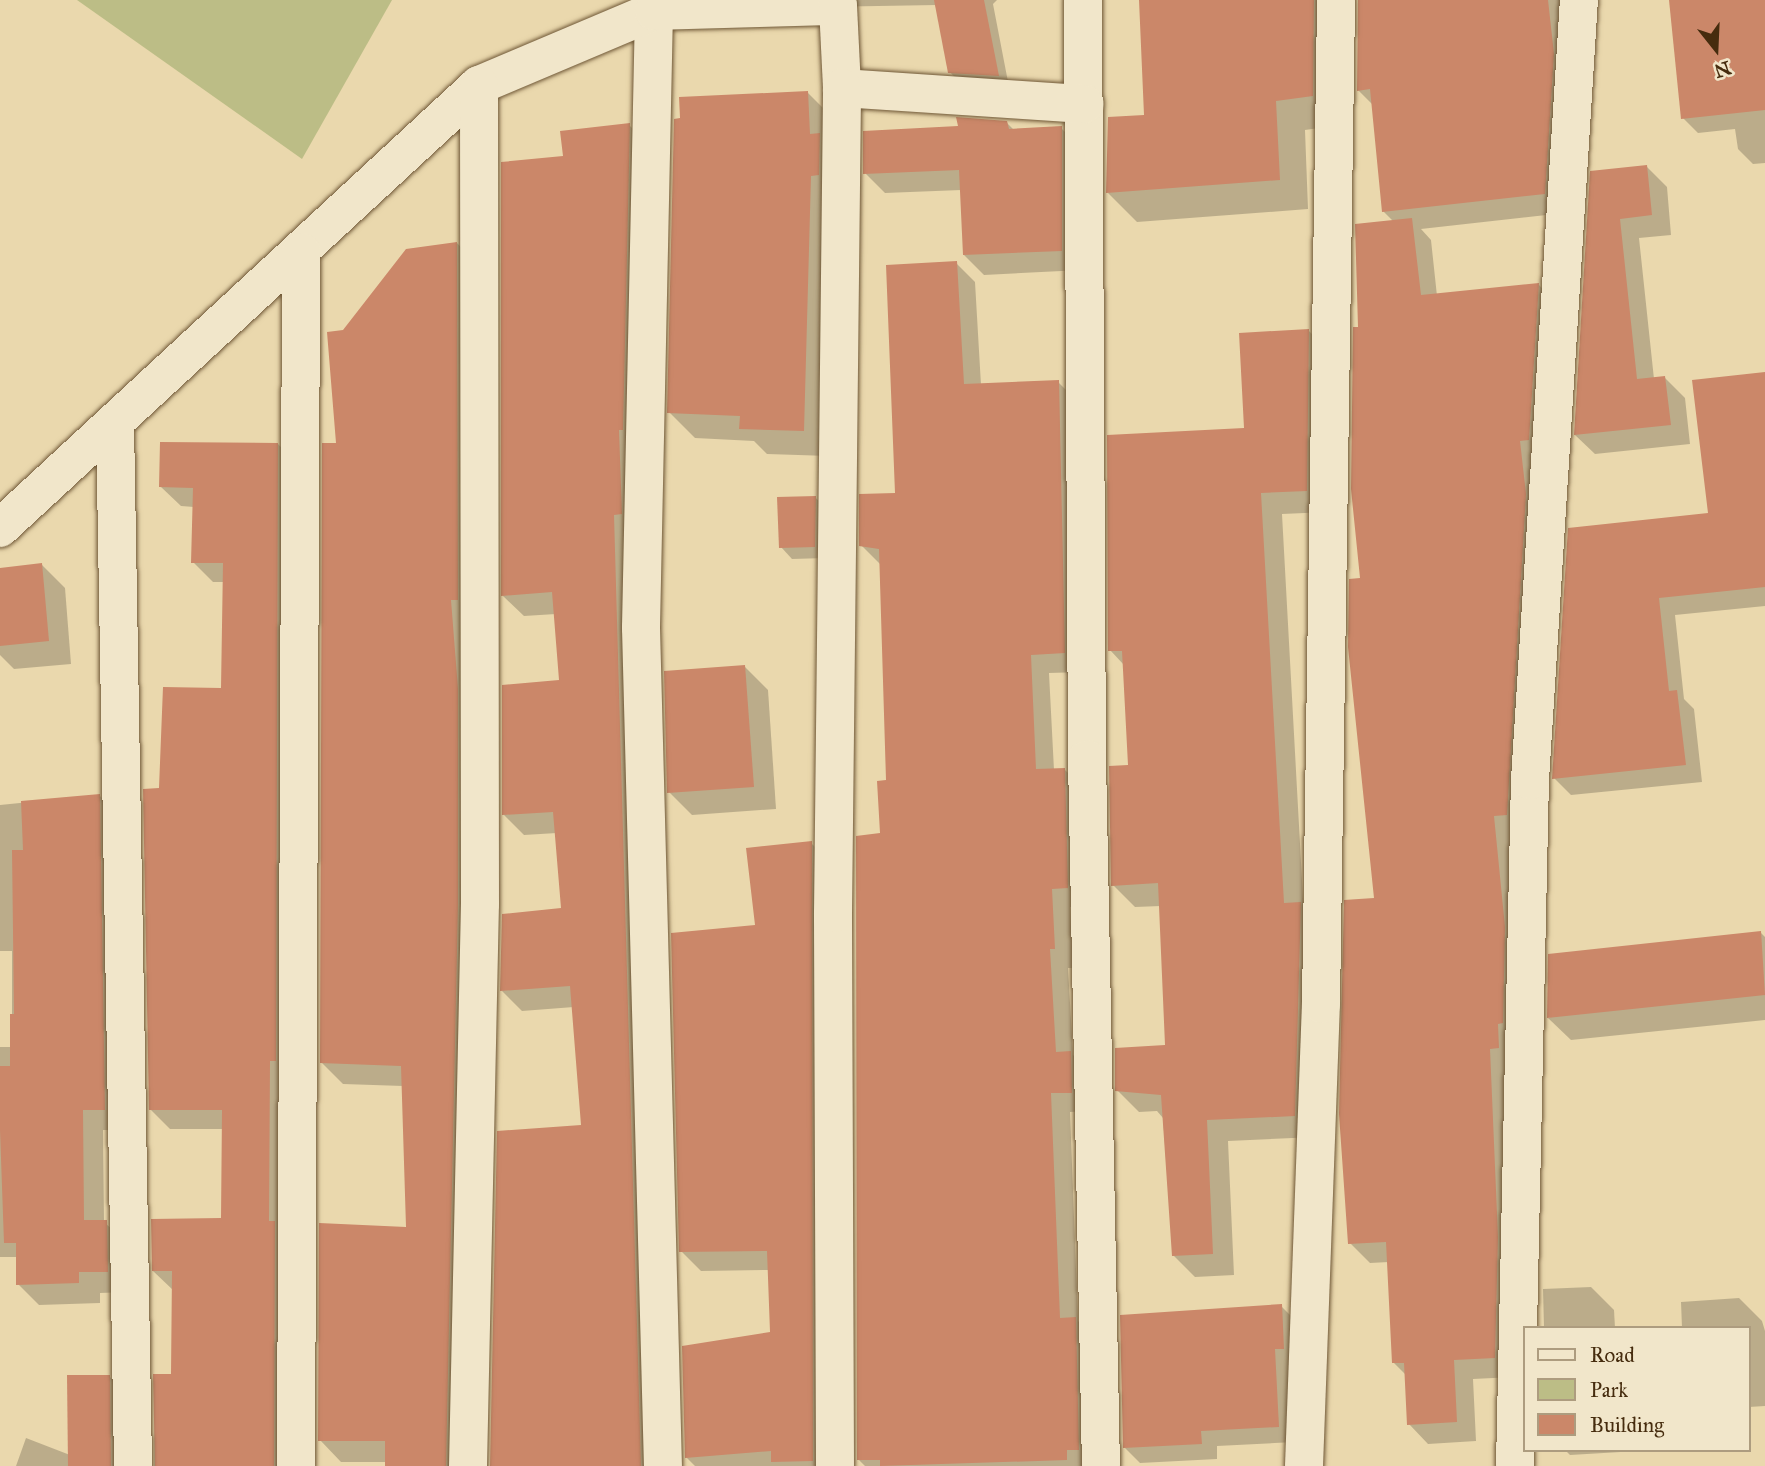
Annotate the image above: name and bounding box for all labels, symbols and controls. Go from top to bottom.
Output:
north arrow [1681,14,1751,84]
text: N [1711,56,1734,83]
legend [1524,1326,1751,1452]
text: Road [1590,1342,1635,1368]
text: Park [1590,1377,1628,1403]
text: Building [1590,1412,1664,1438]

